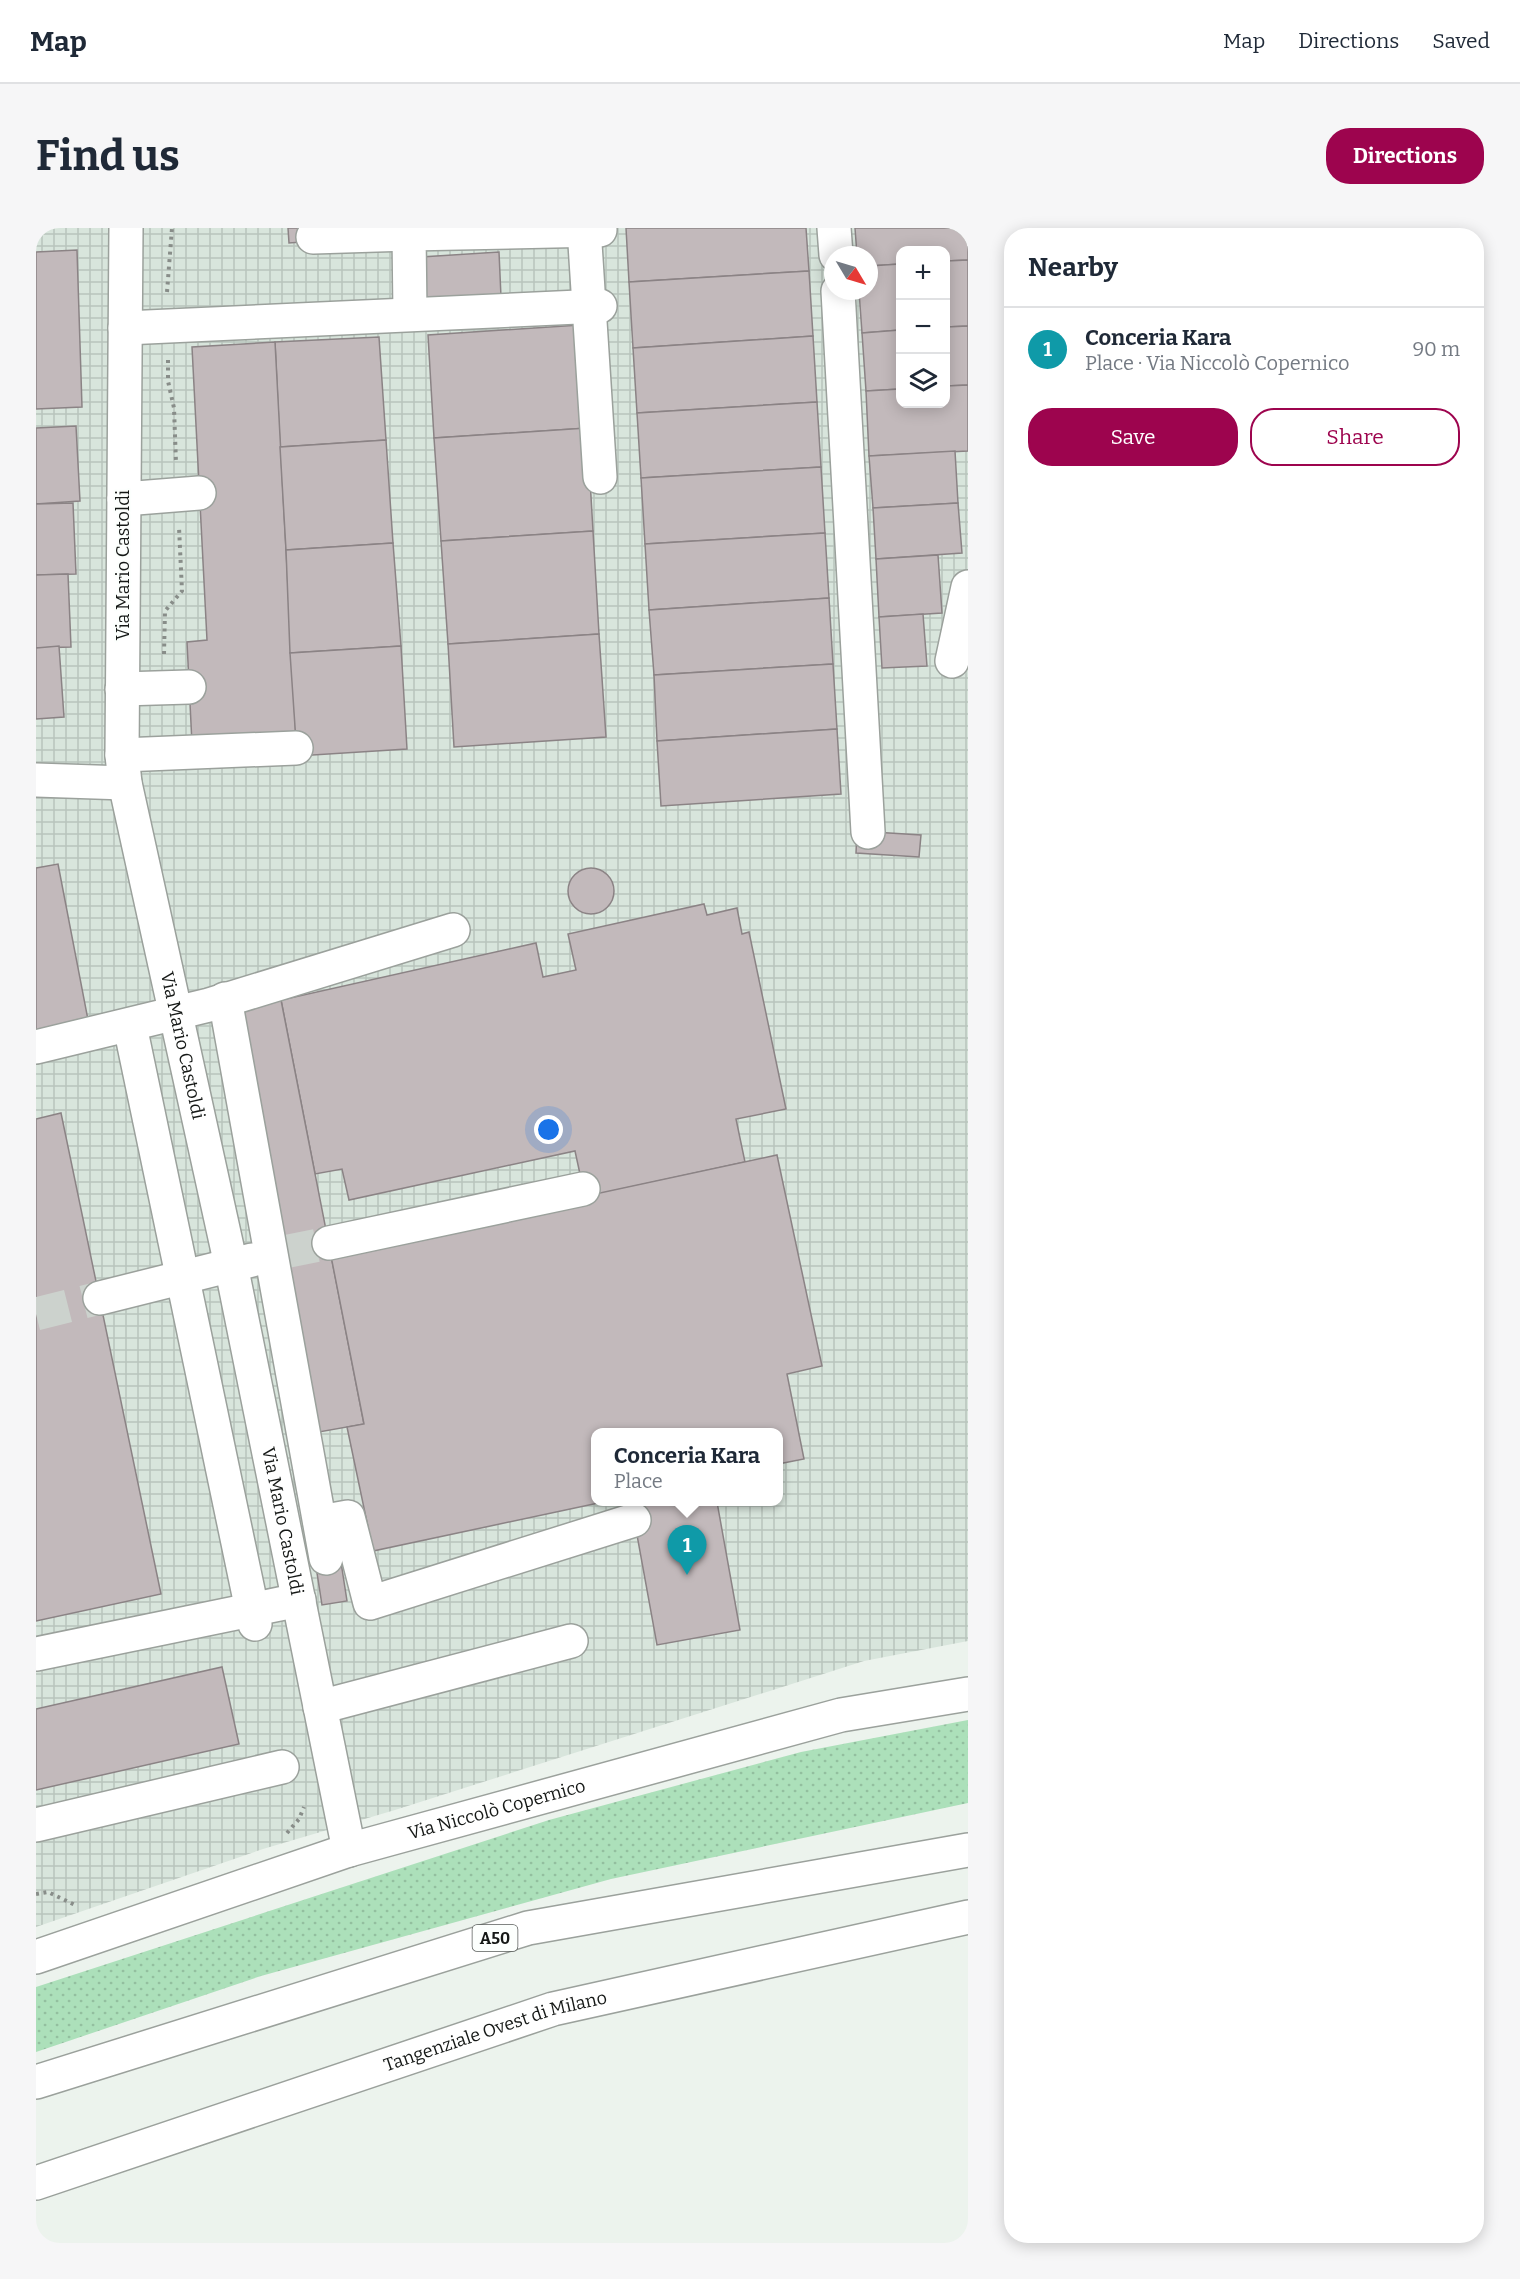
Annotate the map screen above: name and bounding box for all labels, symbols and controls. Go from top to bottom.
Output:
text: Map [30,25,87,58]
text: Map [1223,28,1265,54]
text: Directions [1298,28,1399,54]
text: Saved [1432,28,1490,54]
button: Directions [1326,128,1484,184]
text: Find us [36,131,180,181]
north arrow [824,246,878,300]
map controls [896,246,950,408]
button: + [896,246,950,300]
text: Nearby [1028,252,1118,283]
button: − [896,300,950,354]
text: Conceria Kara [1085,324,1231,351]
text: 1 [1043,337,1052,361]
text: 90 m [1412,337,1460,361]
text: Place · Via Niccolò Copernico [1085,351,1349,375]
button: layers [896,354,950,408]
button: Save [1028,408,1238,466]
button: Share [1250,408,1460,466]
street label: Via Mario Castoldi [112,490,134,640]
street label: Via Mario Castoldi [156,970,210,1121]
your location [534,1115,563,1144]
popup [591,1428,783,1506]
text: Conceria Kara [614,1442,760,1469]
street label: Via Mario Castoldi [257,1445,308,1597]
text: Place [614,1469,663,1493]
pin: 1 [668,1526,706,1575]
street label: Via Niccolò Copernico [406,1775,588,1844]
road number: A50 [472,1925,518,1951]
street label: Tangenziale Ovest di Milano [381,1986,609,2076]

